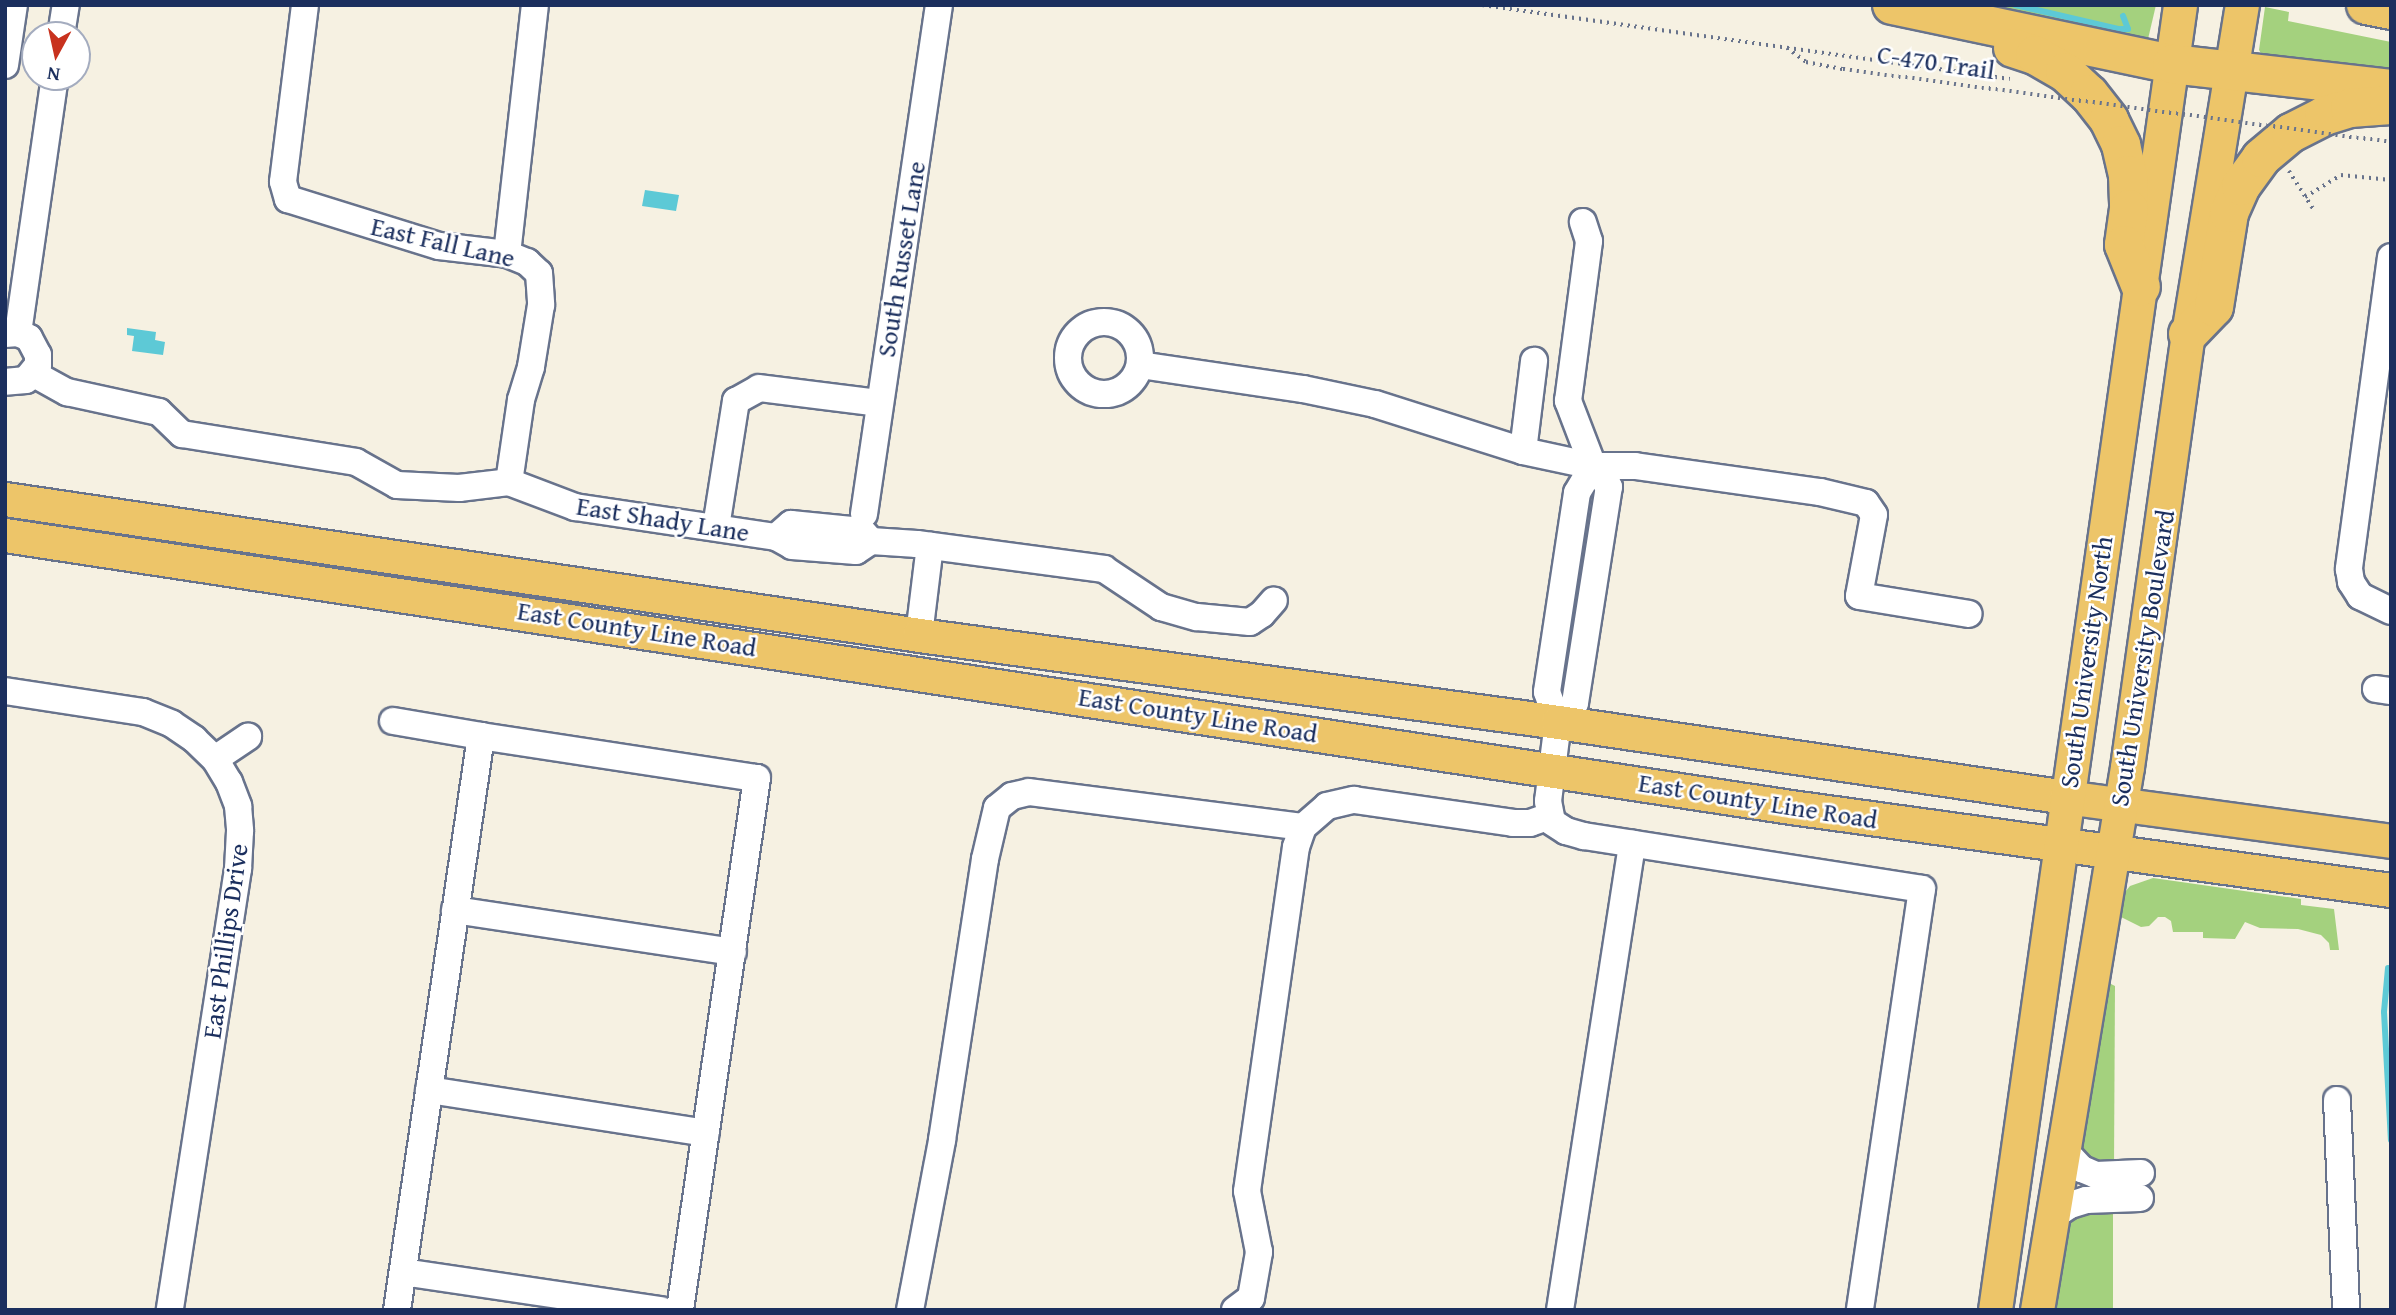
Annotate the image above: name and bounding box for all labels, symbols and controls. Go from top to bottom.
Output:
north arrow [21,21,91,91]
street label: C-470 Trail [1875,38,1997,86]
text: N [45,60,62,90]
street label: South Russet Lane [870,159,932,359]
street label: East Fall Lane [368,210,518,274]
street label: East Shady Lane [574,490,752,548]
street label: South University Boulevard [2103,507,2181,809]
street label: South University North [2053,534,2119,790]
street label: East County Line Road [515,595,759,663]
street label: East County Line Road [1076,681,1320,749]
street label: East County Line Road [1636,767,1880,835]
street label: East Phillips Drive [196,841,254,1041]

